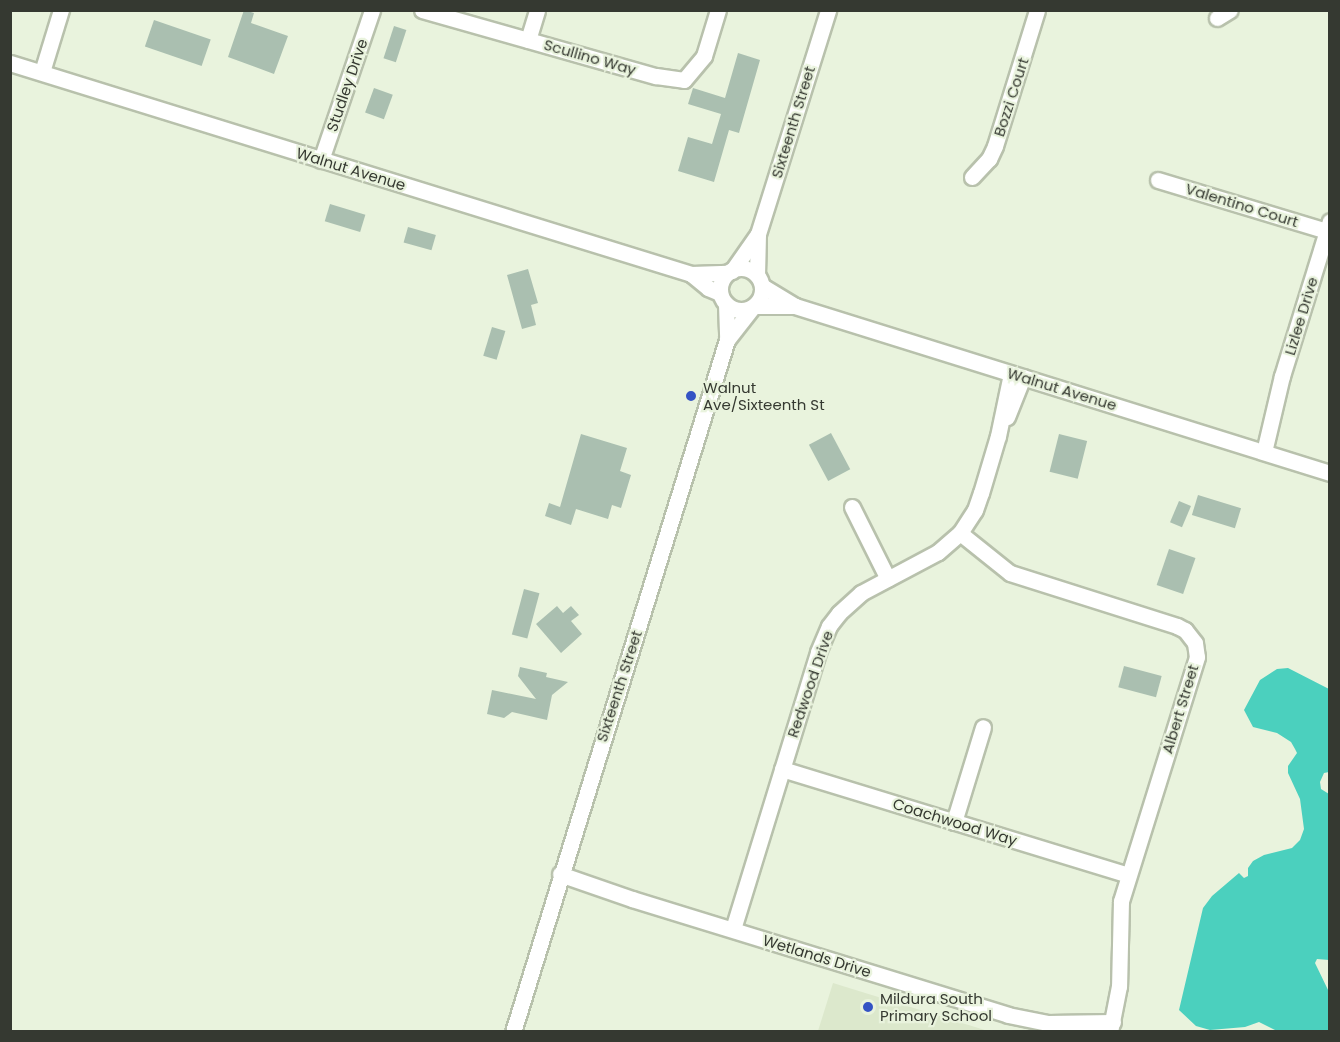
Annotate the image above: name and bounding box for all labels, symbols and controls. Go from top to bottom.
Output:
street label: Scullino Way [542,35,638,79]
street label: Studley Drive [323,36,371,134]
street label: Bozzi Court [990,55,1032,139]
street label: Sixteenth Street [767,64,819,180]
street label: Walnut Avenue [294,144,408,194]
street label: Valentino Court [1183,179,1301,231]
street label: Lizlee Drive [1281,275,1321,357]
street label: Walnut Avenue [1005,364,1119,414]
place label: Walnut Ave/Sixteenth St [703,378,825,413]
marker: Walnut Ave/Sixteenth St [684,389,698,403]
street label: Sixteenth Street [592,628,646,744]
street label: Redwood Drive [783,628,837,740]
street label: Albert Street [1158,662,1202,756]
street label: Coachwood Way [891,795,1019,849]
street label: Wetlands Drive [761,931,873,981]
place label: Mildura South Primary School [880,989,992,1024]
marker: Mildura South Primary School [861,1000,875,1014]

